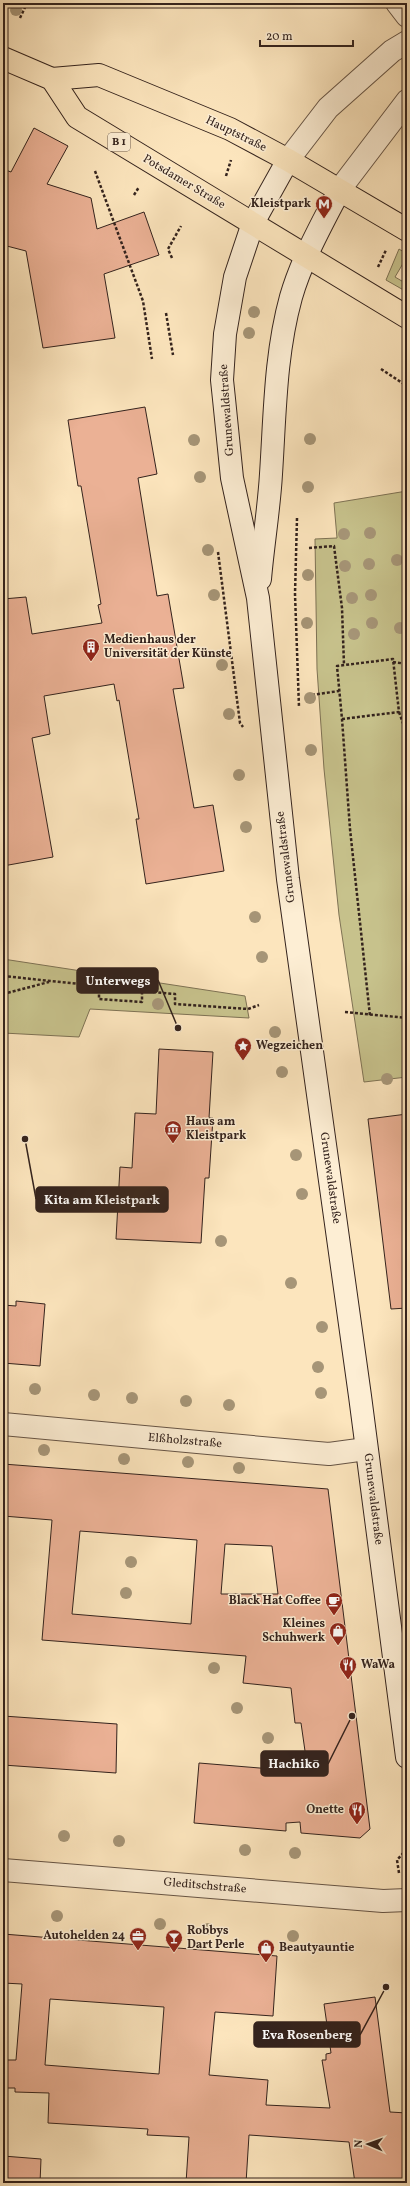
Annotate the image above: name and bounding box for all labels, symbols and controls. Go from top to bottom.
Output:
scale bar [260,22,353,48]
text: 20 m [266,29,293,45]
street label: Hauptstraße [203,112,269,156]
road number: B 1 [108,133,130,151]
street label: Potsdamer Straße [140,151,229,213]
metro station icon: Kleistpark [314,194,334,219]
place label: Kleistpark [251,196,312,212]
street label: Grunewaldstraße [216,363,238,457]
place label: Medienhaus der Universität der Künste [104,632,232,662]
building icon: Medienhaus der Universität der Künste [81,637,101,662]
street label: Grunewaldstraße [272,810,300,904]
callout: Unterwegs [77,968,158,993]
text: Unterwegs [86,973,150,991]
place icon: Wegzeichen [233,1036,253,1061]
place label: Wegzeichen [256,1038,323,1054]
place label: Haus am Kleistpark [186,1114,247,1144]
museum icon: Haus am Kleistpark [163,1119,183,1144]
street label: Grunewaldstraße [316,1131,344,1225]
callout: Kita am Kleistpark [36,1187,168,1212]
text: Kita am Kleistpark [44,1192,160,1210]
street label: Elßholzstraße [147,1430,223,1452]
street label: Grunewaldstraße [359,1452,387,1546]
cafe icon: Black Hat Coffee [324,1591,344,1616]
place label: Black Hat Coffee [229,1593,321,1609]
place label: Kleines Schuhwerk [262,1616,326,1646]
shop icon: Kleines Schuhwerk [328,1621,348,1646]
restaurant icon: WaWa [338,1655,358,1680]
place label: WaWa [361,1657,396,1673]
callout: Hachikō [261,1751,328,1776]
text: Hachikō [268,1756,320,1774]
restaurant icon: Onette [347,1800,367,1825]
place label: Onette [306,1802,344,1818]
street label: Gleditschstraße [163,1874,247,1898]
place label: Robbys Dart Perle [187,1923,244,1953]
office icon: Autohelden 24 [128,1926,148,1951]
place label: Autohelden 24 [43,1928,125,1944]
bar icon: Robbys Dart Perle [164,1928,184,1953]
shop icon: Beautyauntie [256,1938,276,1963]
place label: Beautyauntie [279,1940,354,1956]
callout: Eva Rosenberg [254,2022,360,2047]
text: Eva Rosenberg [262,2027,352,2045]
north arrow [348,2124,388,2164]
text: N [352,2139,367,2148]

